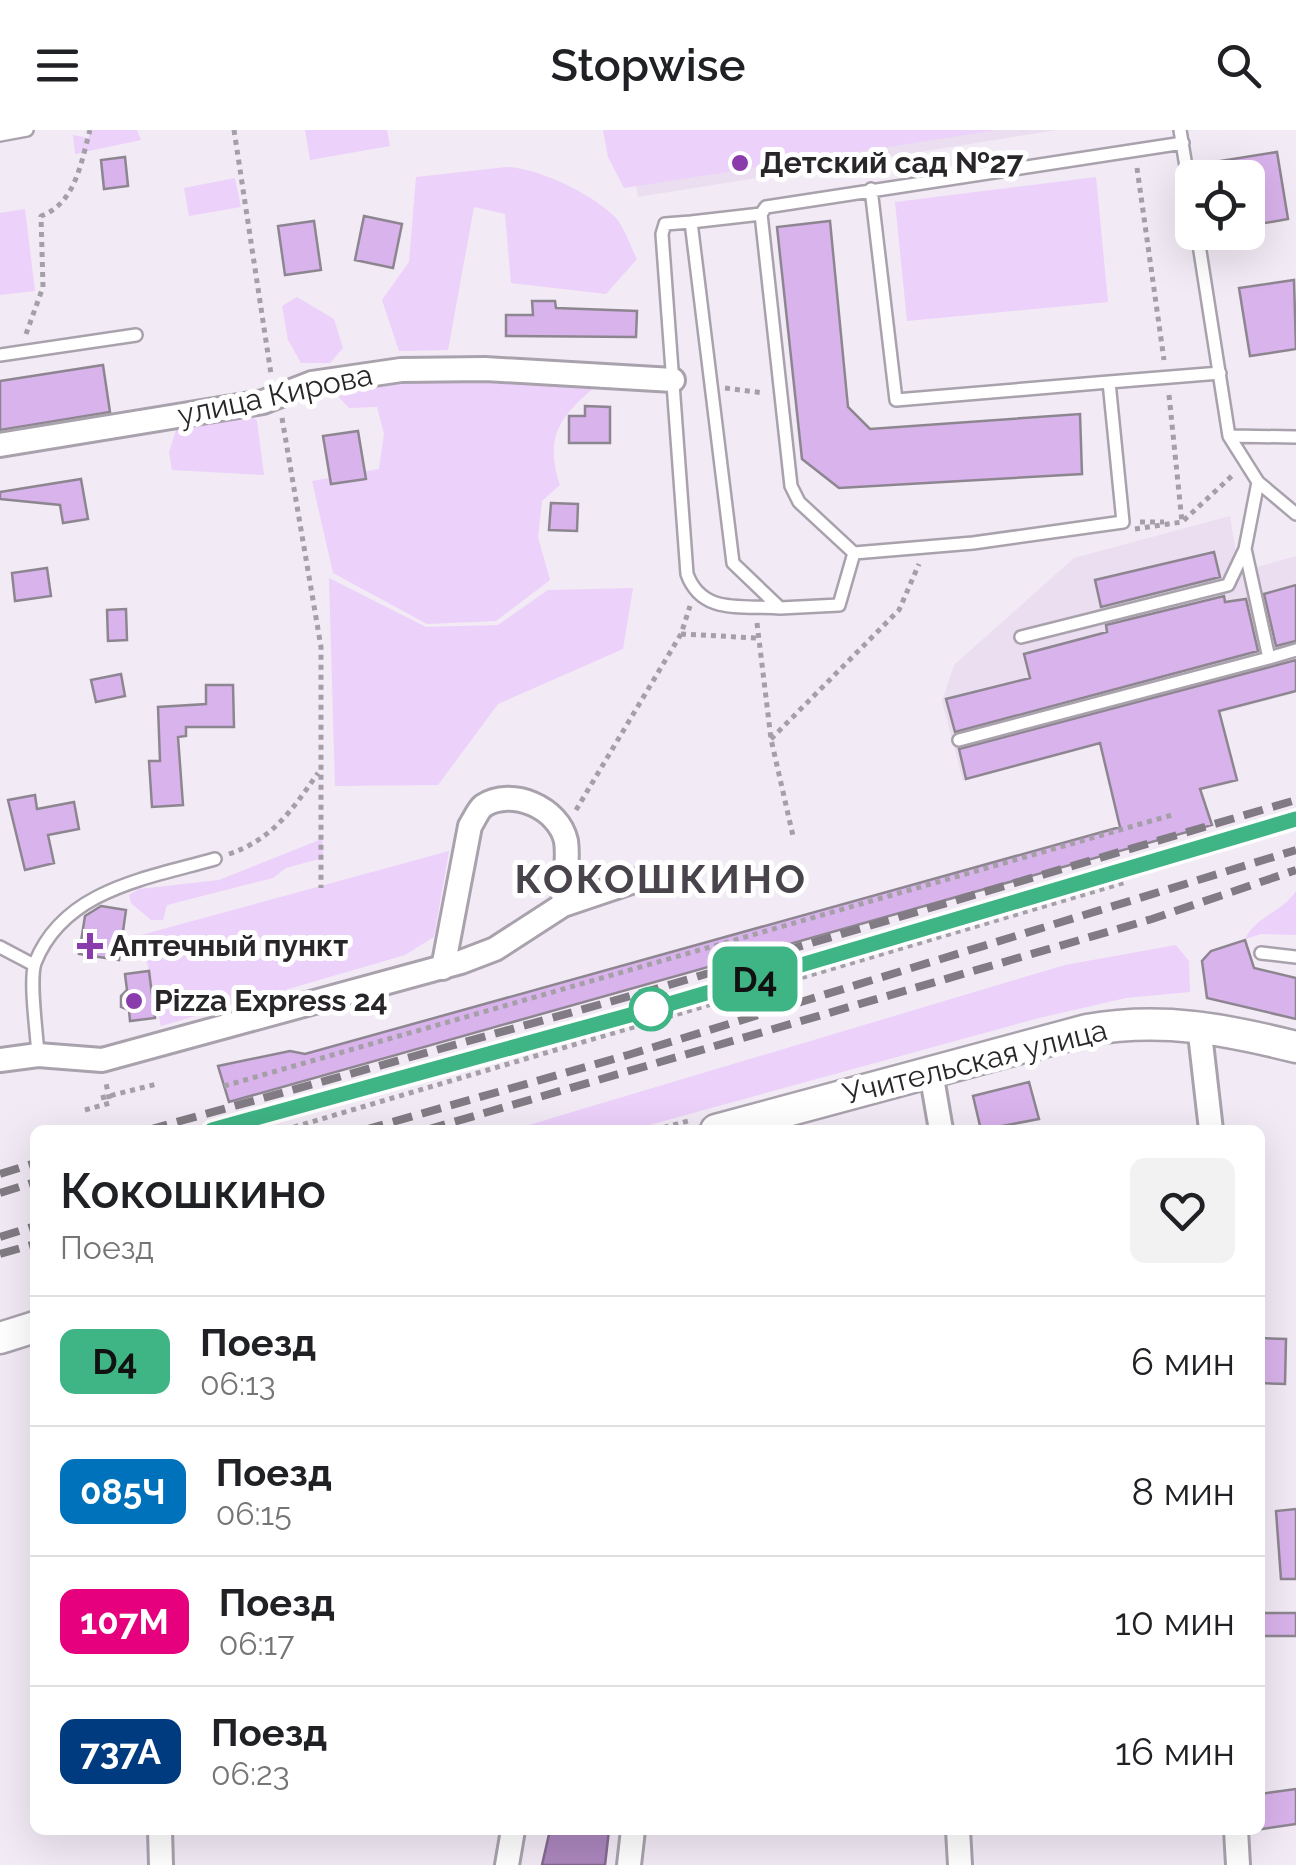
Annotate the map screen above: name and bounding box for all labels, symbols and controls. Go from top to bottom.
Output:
icon: menu [30,38,85,93]
icon: search [1211,38,1266,93]
text: Stopwise [551,39,745,92]
place label: Детский сад №27 [760,145,1023,180]
marker: Детский сад №27 [729,152,751,174]
map controls [1175,160,1265,250]
button: locate [1175,160,1265,250]
street label: улица Кирова [174,357,375,432]
district label: КОКОШКИНО [515,855,807,902]
place label: Аптечный пункт [110,928,348,963]
marker: Аптечный пункт [79,935,101,957]
line badge: D4 [710,946,800,1012]
text: D4 [732,959,778,1000]
place label: Pizza Express 24 [154,983,388,1018]
unlabelled marker [630,988,672,1030]
marker: Pizza Express 24 [123,990,145,1012]
street label: Учительская улица [839,1012,1111,1111]
button: heart [1130,1158,1235,1263]
text: Кокошкино [60,1163,326,1219]
text: Поезд [60,1229,154,1266]
text: Поезд [200,1320,316,1365]
text: 6 мин [1131,1339,1235,1384]
text: D4 [92,1341,138,1382]
text: 06:13 [200,1365,276,1402]
text: Поезд [216,1450,332,1495]
text: 8 мин [1131,1469,1235,1514]
text: 085Ч [80,1471,166,1512]
text: 06:15 [216,1495,292,1532]
text: Поезд [219,1580,335,1625]
text: 10 мин [1114,1599,1235,1644]
text: 107М [80,1601,169,1642]
text: 06:17 [219,1625,294,1662]
text: Поезд [211,1710,327,1755]
text: 16 мин [1115,1729,1235,1774]
text: 737А [80,1731,161,1772]
text: 06:23 [211,1755,290,1792]

